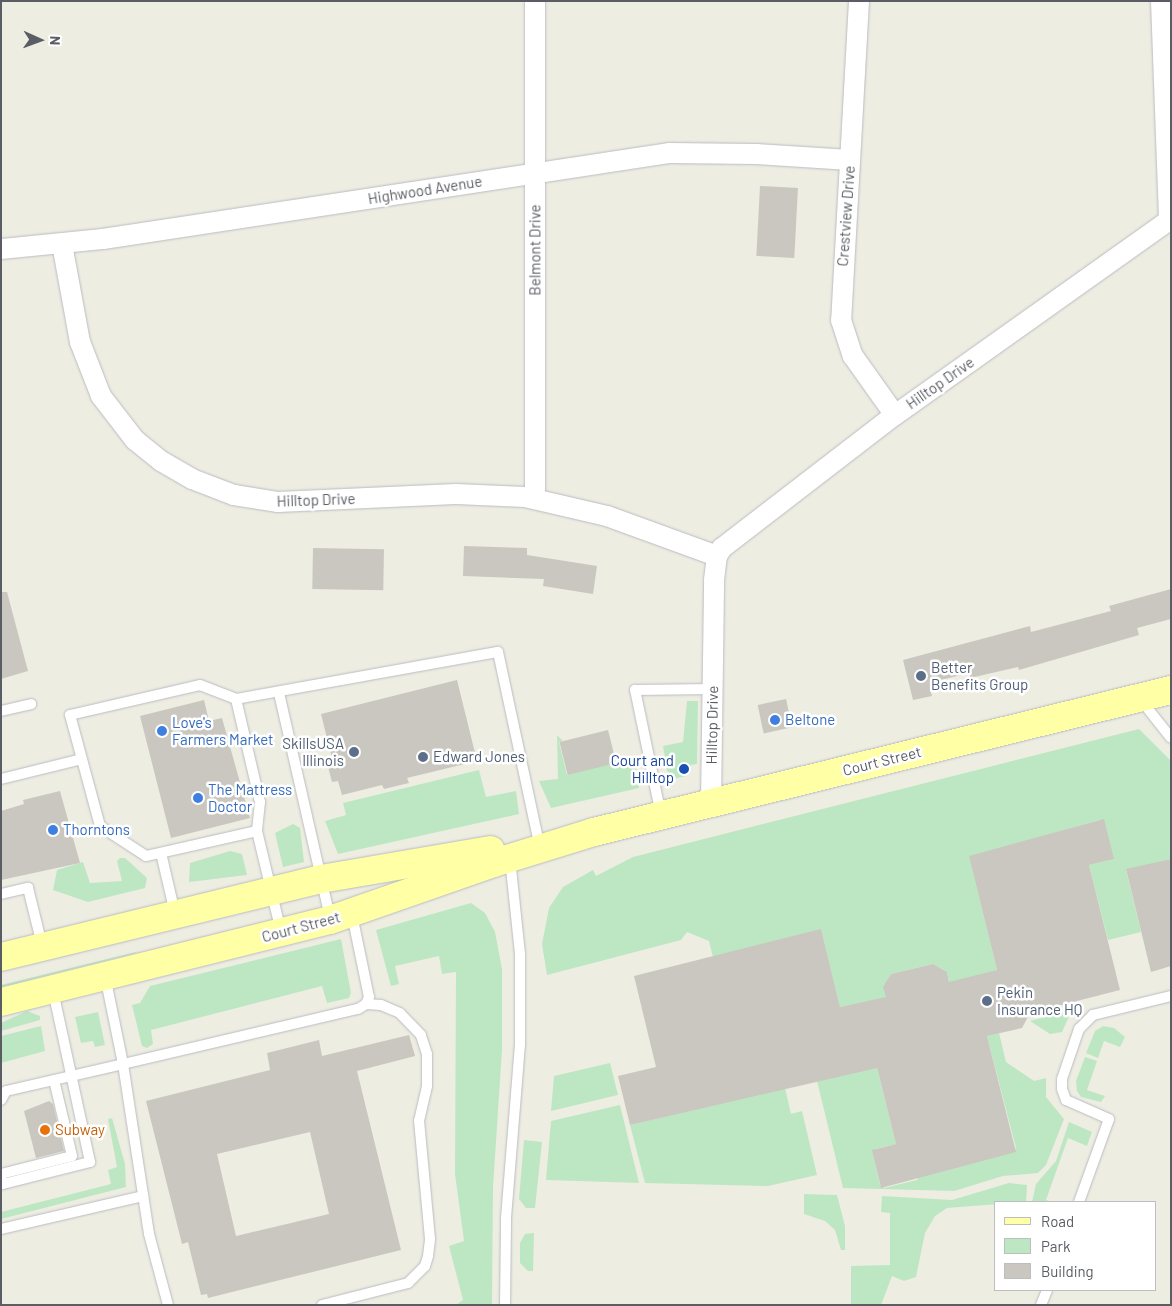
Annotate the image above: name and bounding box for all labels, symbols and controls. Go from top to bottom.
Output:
north arrow [15,15,65,65]
text: N [47,36,64,45]
street label: Crestview Drive [833,165,859,267]
street label: Highwood Avenue [367,172,483,208]
street label: Belmont Drive [526,204,544,296]
street label: Hilltop Drive [903,353,977,413]
street label: Hilltop Drive [276,490,356,510]
place label: Better Benefits Group [931,658,1028,693]
marker: Better Benefits Group [915,670,927,682]
street label: Hilltop Drive [702,686,722,764]
place label: Beltone [785,711,835,729]
place label: Love's Farmers Market [172,713,274,748]
marker: Beltone [769,714,781,726]
marker: Love's Farmers Market [156,725,168,737]
place label: SkillsUSA Illinois [282,734,344,769]
street label: Court Street [841,743,923,779]
marker: SkillsUSA Illinois [348,746,360,758]
place label: Edward Jones [433,748,525,766]
marker: Edward Jones [417,751,429,763]
place label: Court and Hilltop [611,751,674,786]
marker: Court and Hilltop [678,763,690,775]
place label: The Mattress Doctor [208,780,292,815]
marker: The Mattress Doctor [192,792,204,804]
place label: Thorntons [63,821,130,839]
marker: Thorntons [47,824,59,836]
street label: Court Street [260,908,342,946]
place label: Pekin Insurance HQ [997,983,1082,1018]
marker: Pekin Insurance HQ [981,995,993,1007]
place label: Subway [55,1121,105,1139]
marker: Subway [39,1124,51,1136]
legend [994,1201,1157,1291]
text: Road [1041,1212,1074,1230]
text: Park [1041,1237,1070,1255]
text: Building [1041,1262,1094,1280]

